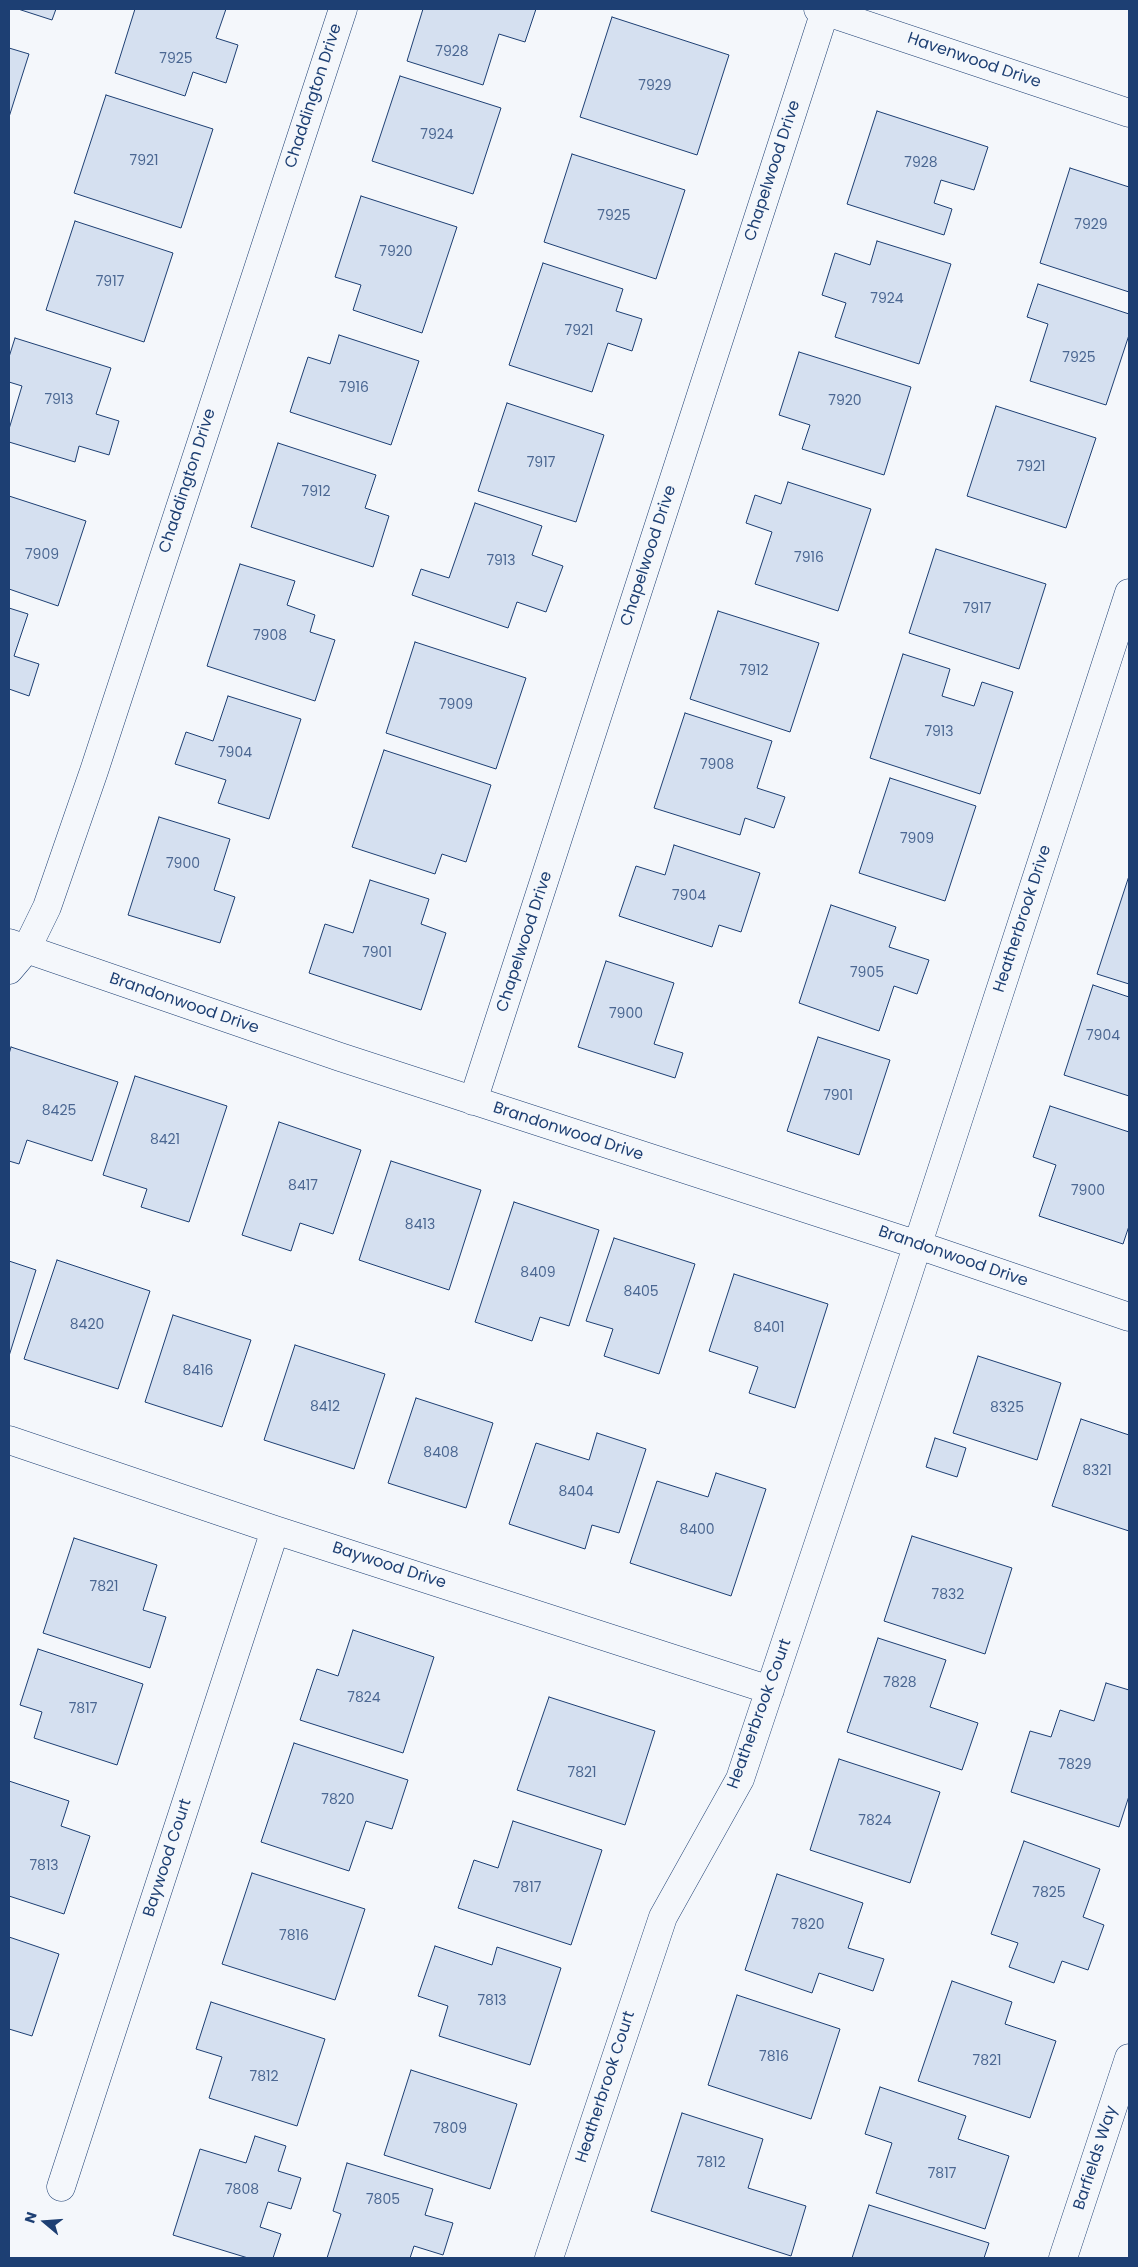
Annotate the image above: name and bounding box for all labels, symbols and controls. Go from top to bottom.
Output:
street label: Chaddington Drive [282,21,346,171]
street label: Havenwood Drive [905,29,1043,93]
house number: 7928 [435,44,469,60]
house number: 7925 [159,51,193,67]
house number: 7929 [638,78,672,94]
street label: Chapelwood Drive [741,98,805,244]
house number: 7924 [420,127,454,143]
house number: 7921 [130,153,158,169]
house number: 7928 [904,155,938,171]
house number: 7925 [597,208,631,224]
house number: 7929 [1074,217,1108,233]
house number: 7920 [379,244,413,260]
house number: 7917 [96,274,124,290]
house number: 7924 [870,291,904,307]
house number: 7921 [565,323,593,339]
house number: 7925 [1062,350,1096,366]
house number: 7916 [339,380,369,396]
house number: 7913 [44,392,74,408]
house number: 7920 [828,393,862,409]
street label: Chaddington Drive [156,406,220,556]
house number: 7917 [527,455,555,471]
house number: 7921 [1017,459,1045,475]
street label: Chapelwood Drive [617,483,681,629]
house number: 7912 [302,484,330,500]
house number: 7909 [25,547,59,563]
house number: 7916 [794,550,824,566]
house number: 7913 [486,553,516,569]
house number: 7917 [963,601,991,617]
house number: 7908 [253,628,287,644]
house number: 7912 [740,663,768,679]
house number: 7909 [439,697,473,713]
house number: 7913 [924,724,954,740]
house number: 7904 [218,745,252,761]
house number: 7908 [700,757,734,773]
house number: 7909 [900,831,934,847]
street label: Heatherbrook Drive [990,843,1056,995]
house number: 7900 [166,856,200,872]
street label: Chapelwood Drive [493,869,557,1015]
house number: 7904 [672,888,706,904]
house number: 7901 [362,945,392,961]
house number: 7905 [850,965,884,981]
street label: Brandonwood Drive [107,969,261,1039]
house number: 7900 [609,1006,643,1022]
house number: 7904 [1086,1028,1120,1044]
house number: 7901 [823,1088,853,1104]
street label: Brandonwood Drive [490,1099,646,1165]
house number: 8425 [42,1103,76,1119]
house number: 8421 [150,1132,180,1148]
house number: 8417 [288,1178,318,1194]
house number: 7900 [1071,1183,1105,1199]
house number: 8413 [405,1217,435,1233]
street label: Brandonwood Drive [876,1222,1030,1292]
house number: 8409 [520,1265,556,1281]
house number: 8405 [623,1284,659,1300]
house number: 8420 [70,1317,104,1333]
house number: 8401 [754,1320,784,1336]
house number: 8416 [182,1363,214,1379]
house number: 8412 [310,1399,340,1415]
house number: 8325 [990,1400,1024,1416]
house number: 8408 [423,1445,459,1461]
house number: 8321 [1082,1463,1112,1479]
house number: 8404 [558,1484,594,1500]
house number: 8400 [679,1522,715,1538]
street label: Baywood Drive [330,1539,448,1593]
house number: 7821 [89,1579,119,1595]
house number: 7832 [932,1587,964,1603]
street label: Heatherbrook Court [724,1636,796,1792]
house number: 7828 [883,1675,917,1691]
house number: 7824 [347,1690,381,1706]
house number: 7817 [69,1701,97,1717]
house number: 7829 [1058,1757,1092,1773]
house number: 7821 [567,1765,597,1781]
house number: 7820 [321,1792,355,1808]
street label: Baywood Court [140,1797,196,1919]
house number: 7824 [858,1813,892,1829]
house number: 7813 [29,1858,59,1874]
house number: 7817 [513,1880,541,1896]
house number: 7825 [1032,1885,1066,1901]
house number: 7820 [791,1917,825,1933]
house number: 7816 [279,1928,309,1944]
house number: 7813 [477,1993,507,2009]
street label: Heatherbrook Court [572,2009,640,2165]
house number: 7816 [759,2049,789,2065]
house number: 7821 [972,2053,1002,2069]
house number: 7812 [249,2069,279,2085]
street label: Barfields Way [1070,2103,1122,2213]
house number: 7809 [433,2121,467,2137]
house number: 7812 [696,2155,726,2171]
house number: 7817 [928,2166,956,2182]
house number: 7808 [225,2182,259,2198]
house number: 7805 [366,2192,400,2208]
north arrow [20,2197,70,2247]
text: N [20,2209,42,2225]

